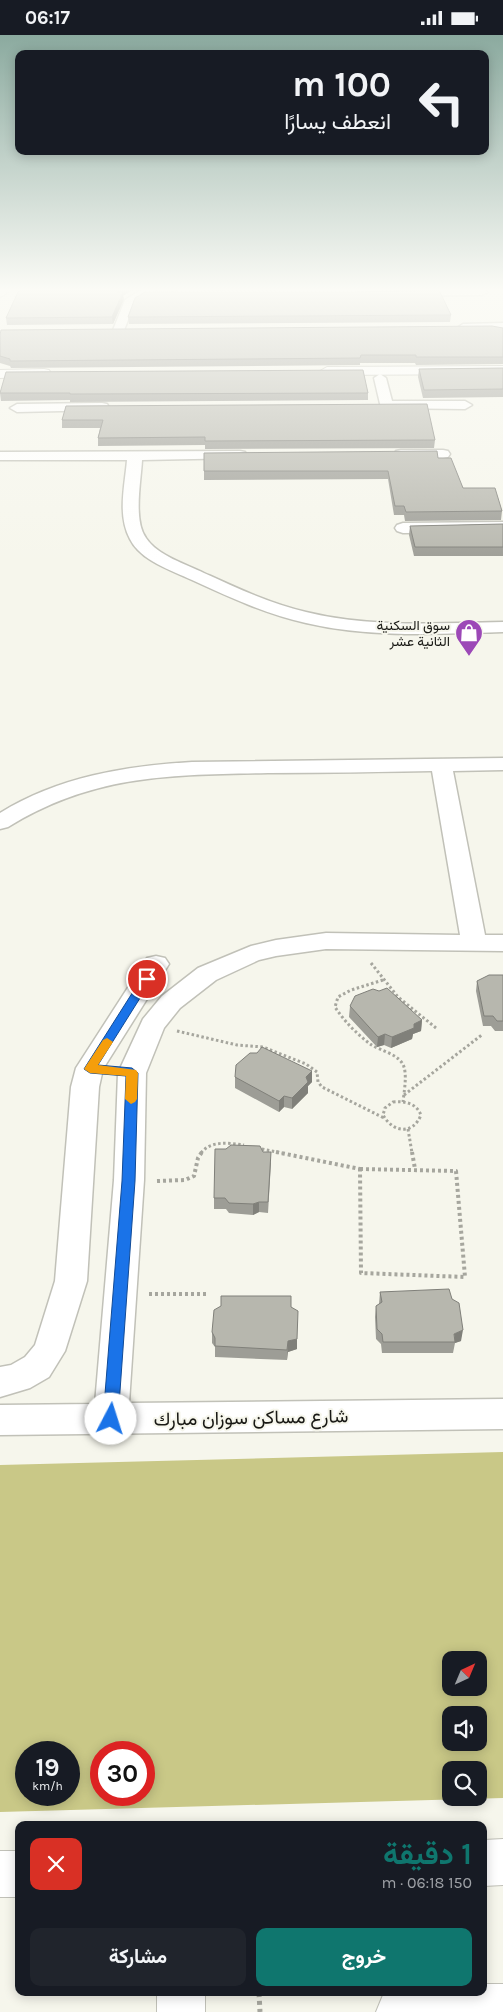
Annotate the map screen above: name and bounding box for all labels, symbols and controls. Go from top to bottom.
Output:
text: 06:17 [25,7,70,29]
text: 100 m [292,64,391,105]
icon: left [409,70,474,135]
text: انعطف يسارًا [284,109,391,135]
place label: سوق السكنية الثانية عشر [376,617,450,650]
shop icon: سوق السكنية الثانية عشر [454,618,484,657]
pin [126,958,168,1000]
icon: arrive [133,965,161,993]
position arrow [84,1392,136,1444]
street label: شارع مساكن سوزان مبارك [154,1405,349,1432]
north arrow [442,1651,488,1696]
map controls [442,1651,487,1806]
button: sound [442,1706,487,1751]
speed limit sign: 30 [90,1741,155,1806]
text: 19 [35,1753,60,1782]
button: search [442,1761,487,1806]
text: km/h [32,1779,63,1793]
text: 1 دقيقة [383,1836,472,1872]
button: close [30,1838,82,1890]
text: 150 m · 06:18 [381,1873,472,1892]
button: مشاركة [30,1928,246,1986]
button: خروج [256,1928,472,1986]

